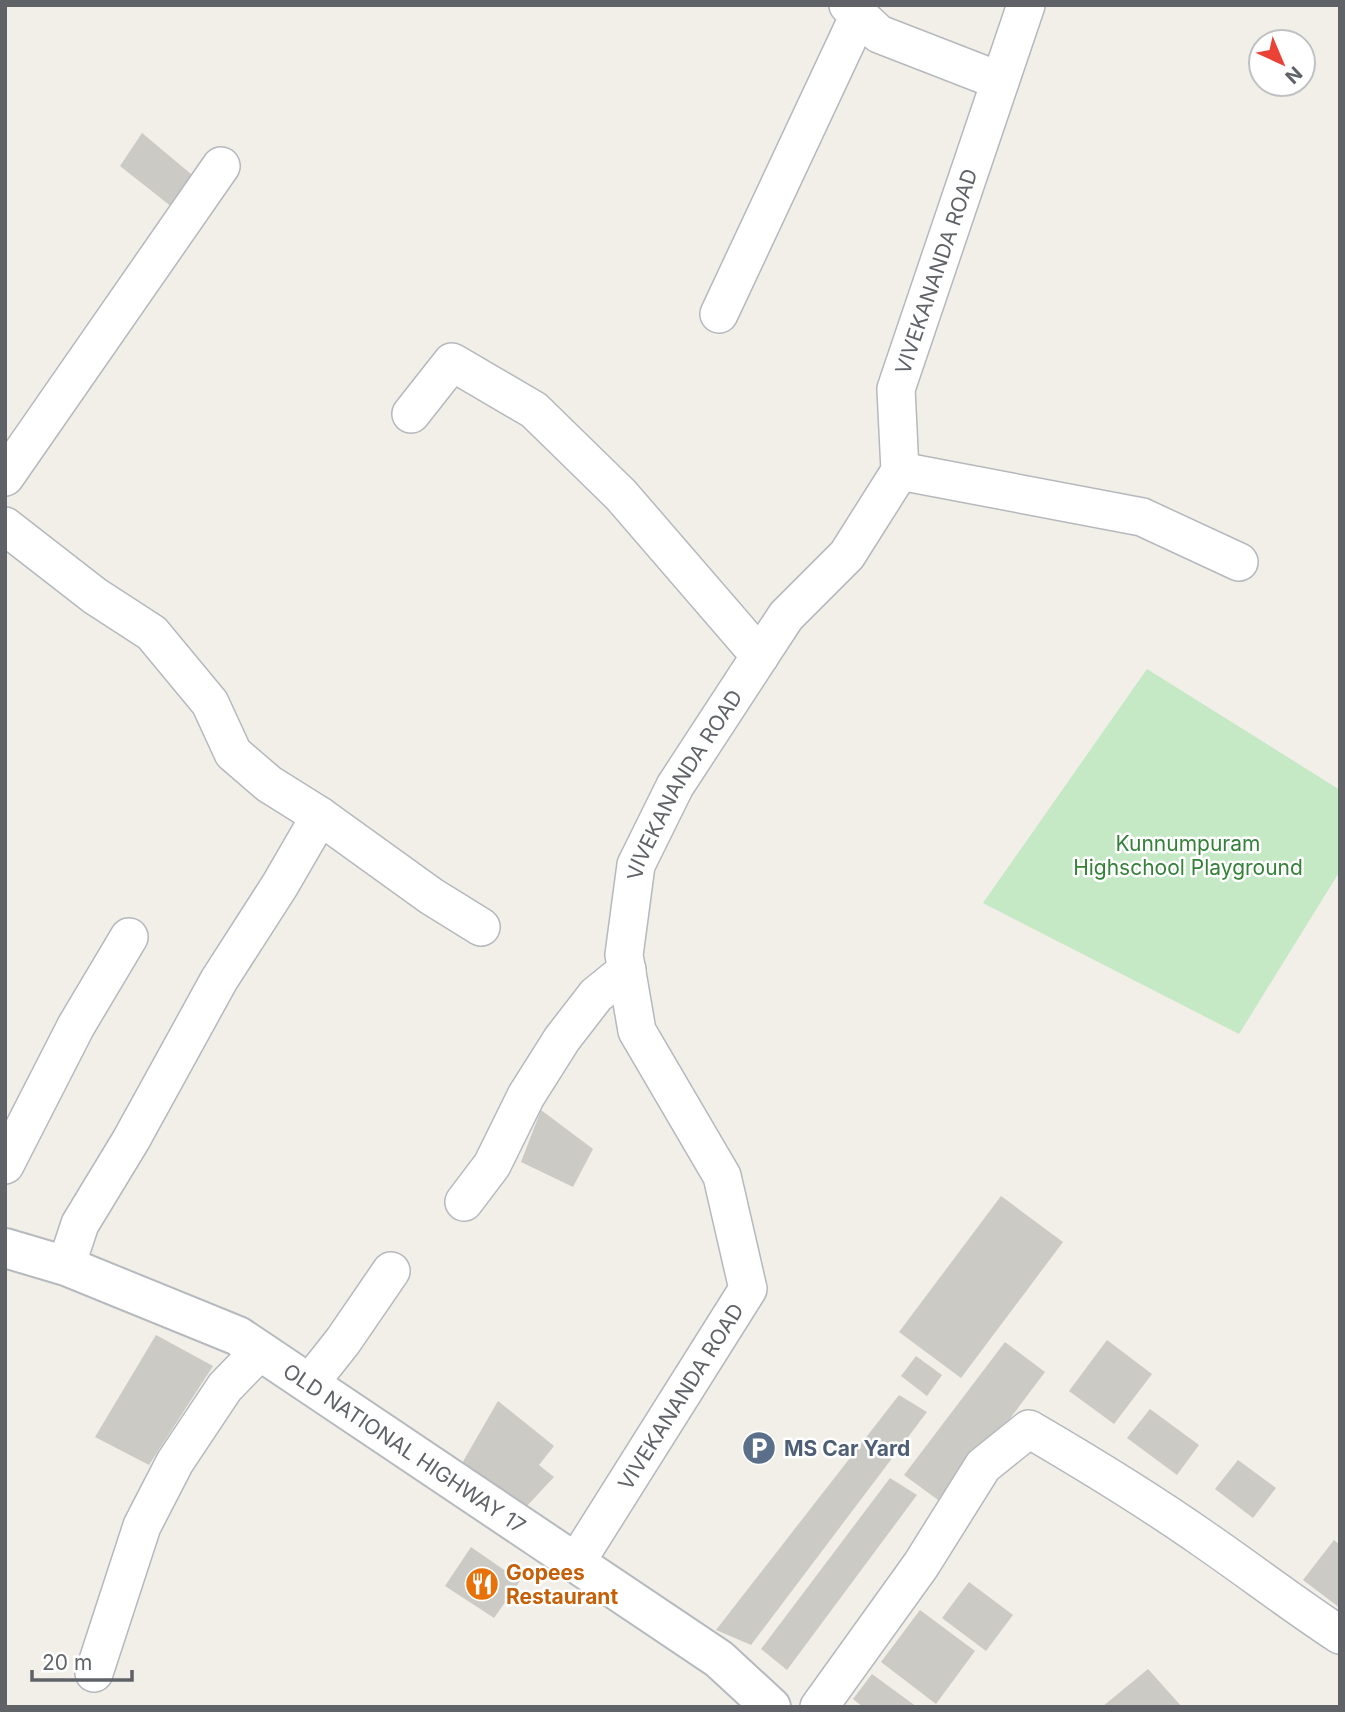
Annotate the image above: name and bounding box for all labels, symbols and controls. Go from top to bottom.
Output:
north arrow [1247,28,1317,98]
text: N [1280,62,1307,88]
street label: VIVEKANANDA ROAD [890,165,982,377]
street label: VIVEKANANDA ROAD [622,685,747,881]
park label: Kunnumpuram Highschool Playground [1073,831,1303,880]
street label: VIVEKANANDA ROAD [613,1299,748,1494]
street label: OLD NATIONAL HIGHWAY 17 [279,1358,531,1538]
parking icon: MS Car Yard [740,1429,778,1467]
place label: MS Car Yard [784,1436,910,1461]
place label: Gopees Restaurant [506,1560,618,1609]
restaurant icon: Gopees Restaurant [463,1565,501,1603]
scale bar [32,1638,131,1682]
text: 20 m [42,1650,92,1675]

